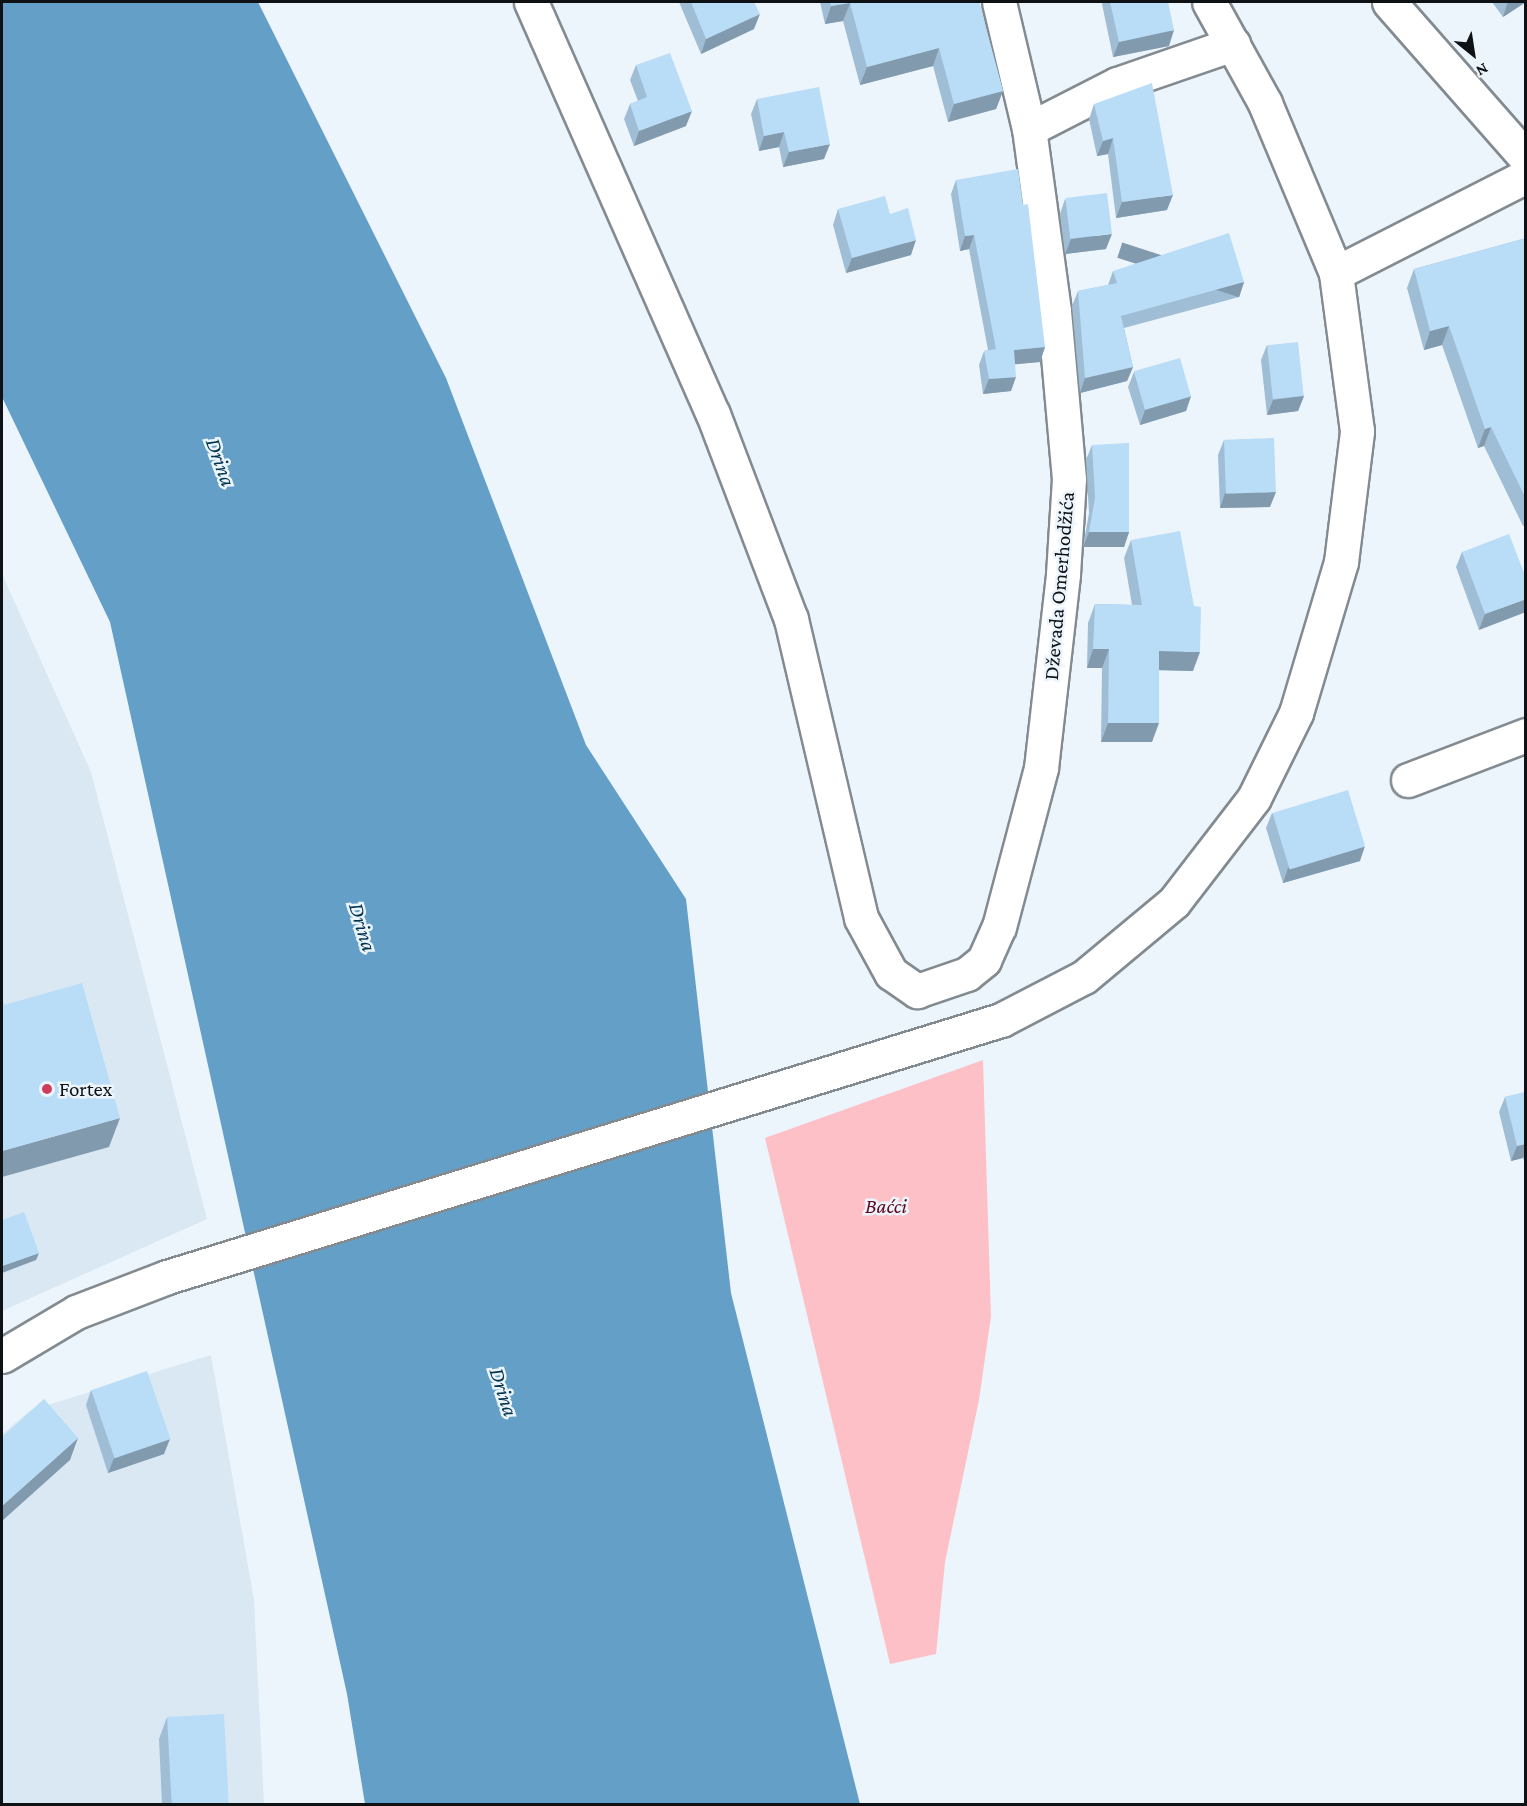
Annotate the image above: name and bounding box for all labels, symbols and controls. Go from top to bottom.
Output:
north arrow [1443,24,1503,84]
text: N [1473,60,1491,80]
water label: Drina [200,434,242,490]
street label: Dževada Omerhodžića [1038,491,1080,681]
water label: Drina [343,899,383,955]
place label: Fortex [59,1076,112,1102]
marker: Fortex [40,1082,54,1096]
park label: Baćci [865,1193,907,1219]
water label: Drina [484,1364,524,1420]

